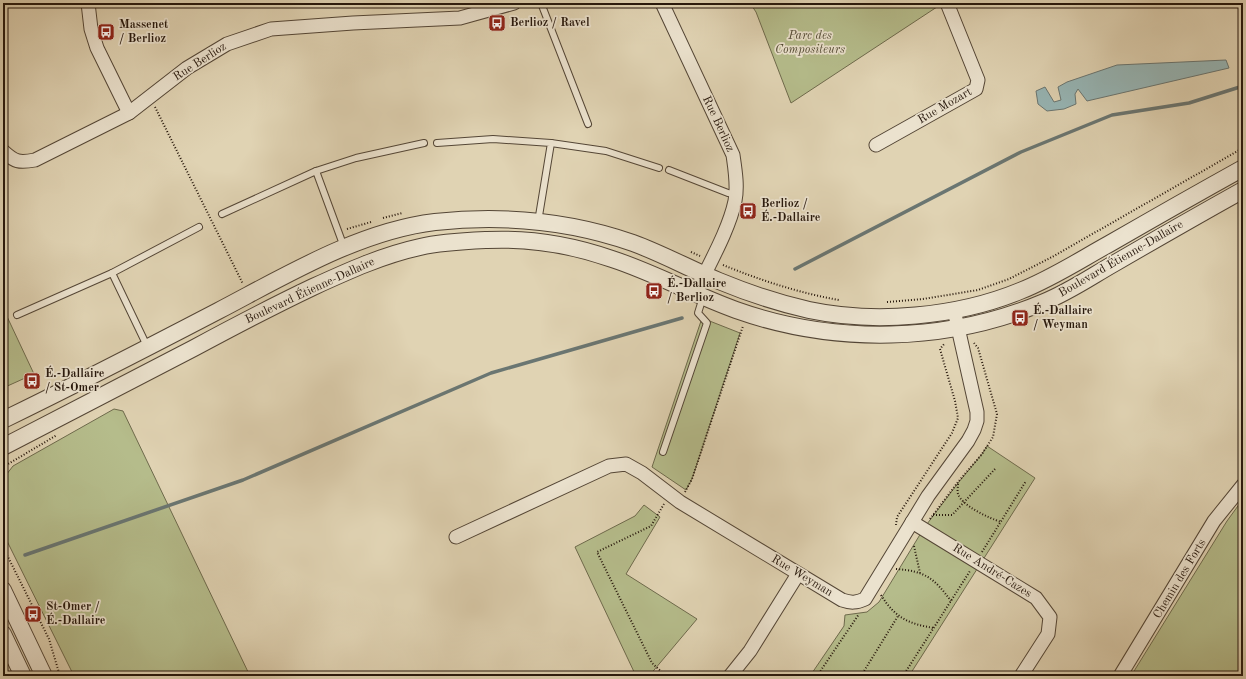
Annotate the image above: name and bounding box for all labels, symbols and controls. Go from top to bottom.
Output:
bus stop icon: Berlioz / Ravel [487,13,507,33]
place label: Berlioz / Ravel [510,17,590,29]
place label: Massenet / Berlioz [119,19,169,45]
bus stop icon: Massenet / Berlioz [96,22,116,42]
park label: Parc des Compositeurs [775,30,845,56]
street label: Rue Berlioz [171,41,229,83]
street label: Rue Mozart [916,86,974,126]
street label: Rue Berlioz [700,94,736,154]
place label: Berlioz / É.-Dallaire [761,198,821,224]
bus stop icon: Berlioz / É.-Dallaire [738,201,758,221]
street label: Boulevard Étienne-Dallaire [1055,216,1186,300]
street label: Boulevard Étienne-Dallaire [242,253,377,326]
place label: É.-Dallaire / Berlioz [667,275,727,304]
bus stop icon: É.-Dallaire / Berlioz [644,281,664,301]
place label: É.-Dallaire / Weyman [1033,302,1093,331]
bus stop icon: É.-Dallaire / Weyman [1010,308,1030,328]
place label: É.-Dallaire / St-Omer [45,365,105,394]
bus stop icon: É.-Dallaire / St-Omer [22,371,42,391]
street label: Chemin des Forts [1152,537,1208,621]
street label: Rue André-Cazes [950,542,1034,600]
street label: Rue Weyman [769,553,835,599]
place label: St-Omer / É.-Dallaire [46,601,106,627]
bus stop icon: St-Omer / É.-Dallaire [23,604,43,624]

